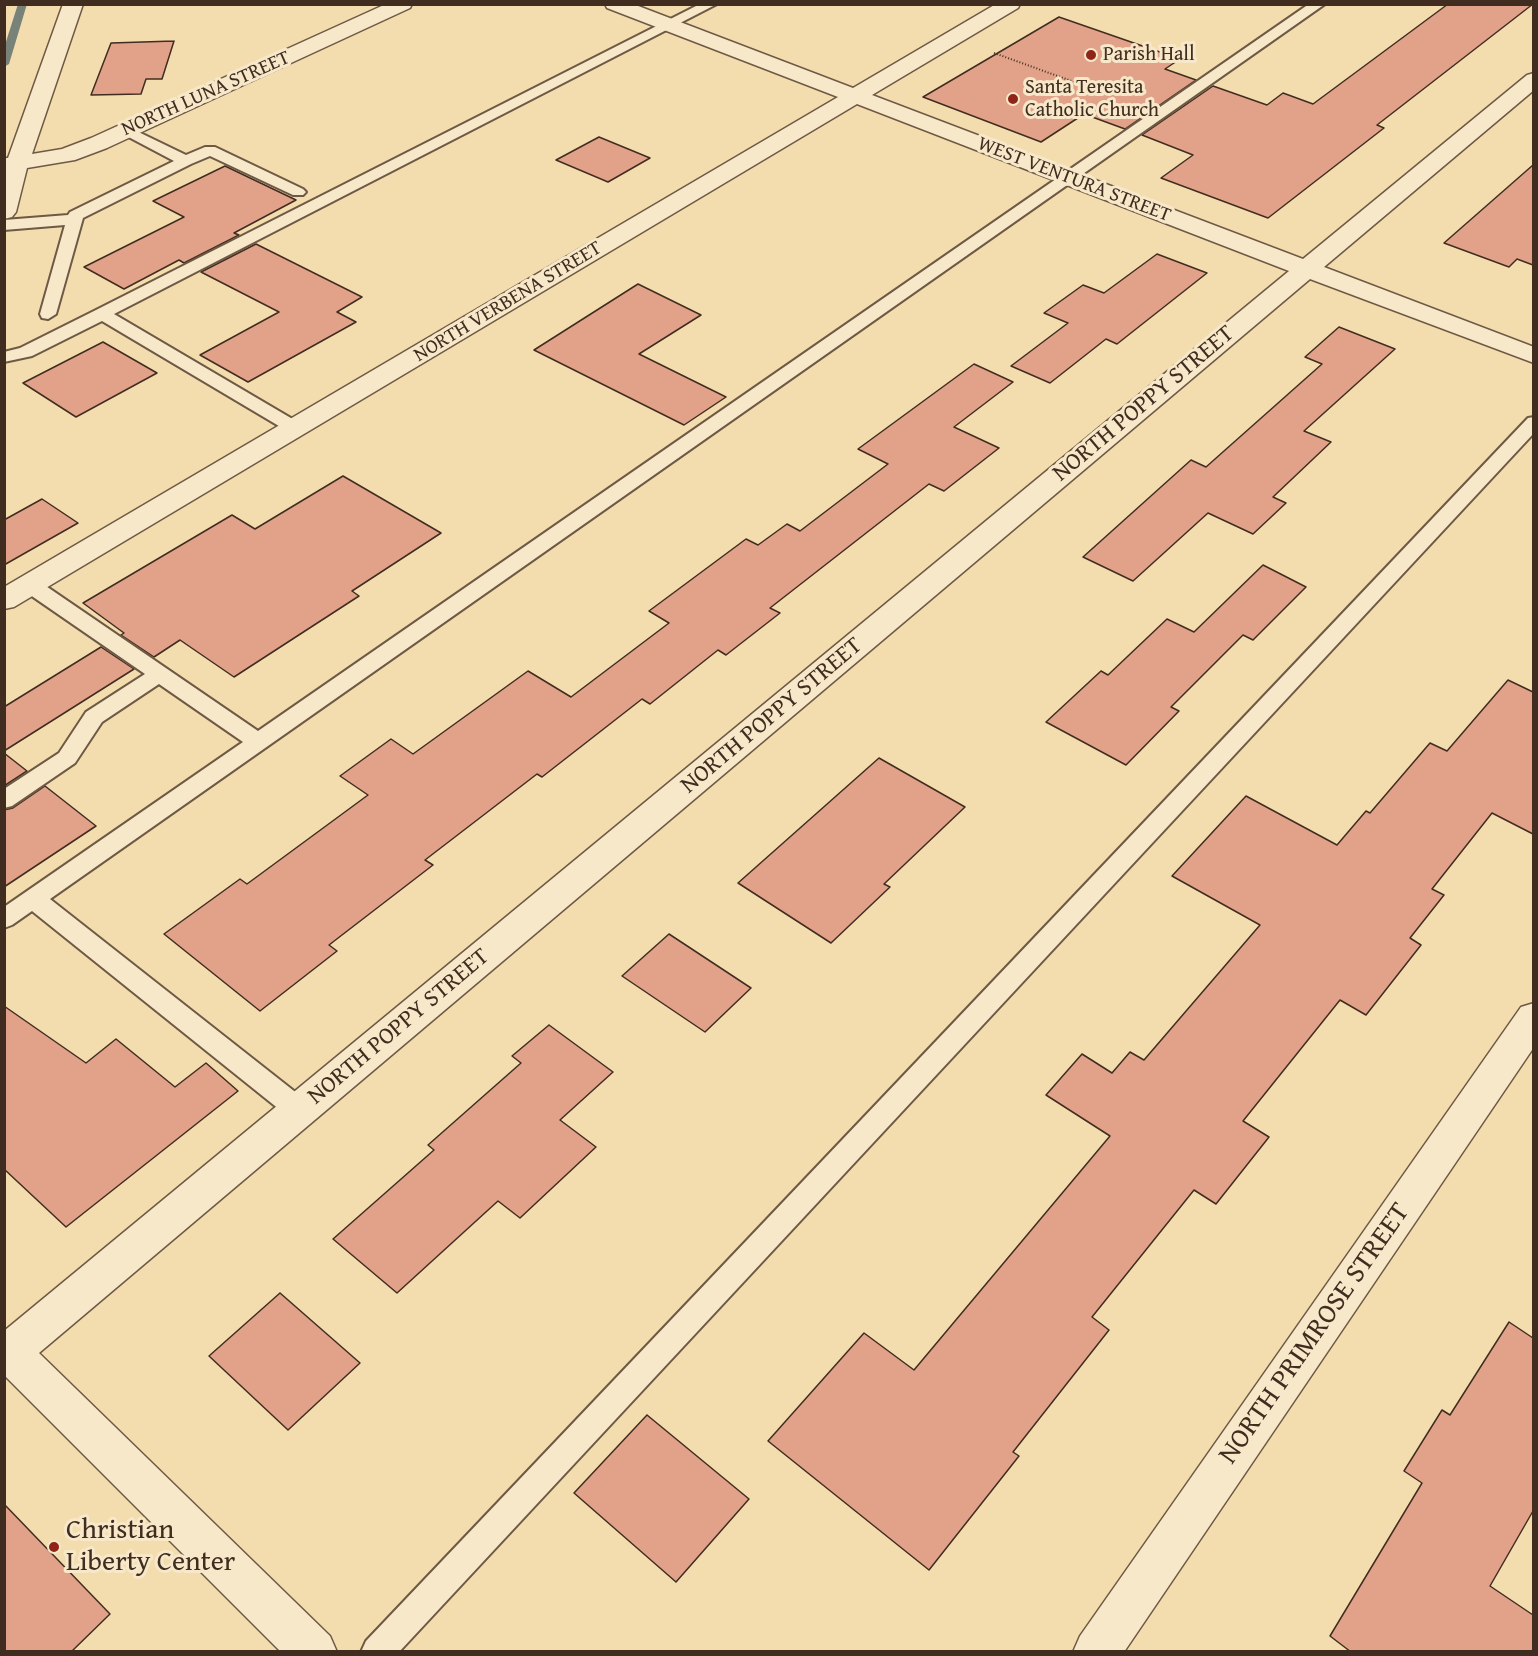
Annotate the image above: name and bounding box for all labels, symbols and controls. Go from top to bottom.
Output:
place label: Parish Hall [1103,43,1195,67]
street label: NORTH LUNA STREET [118,46,294,142]
marker: Parish Hall [1084,48,1098,62]
place label: Santa Teresita Catholic Church [1025,76,1159,123]
marker: Santa Teresita Catholic Church [1006,92,1020,106]
street label: WEST VENTURA STREET [974,132,1174,228]
street label: NORTH VERBENA STREET [410,236,606,368]
street label: NORTH POPPY STREET [1047,320,1241,488]
street label: NORTH POPPY STREET [675,632,869,800]
street label: NORTH POPPY STREET [302,943,496,1111]
street label: NORTH PRIMROSE STREET [1212,1197,1418,1471]
place label: Christian Liberty Center [66,1514,235,1580]
marker: Christian Liberty Center [47,1540,61,1554]

